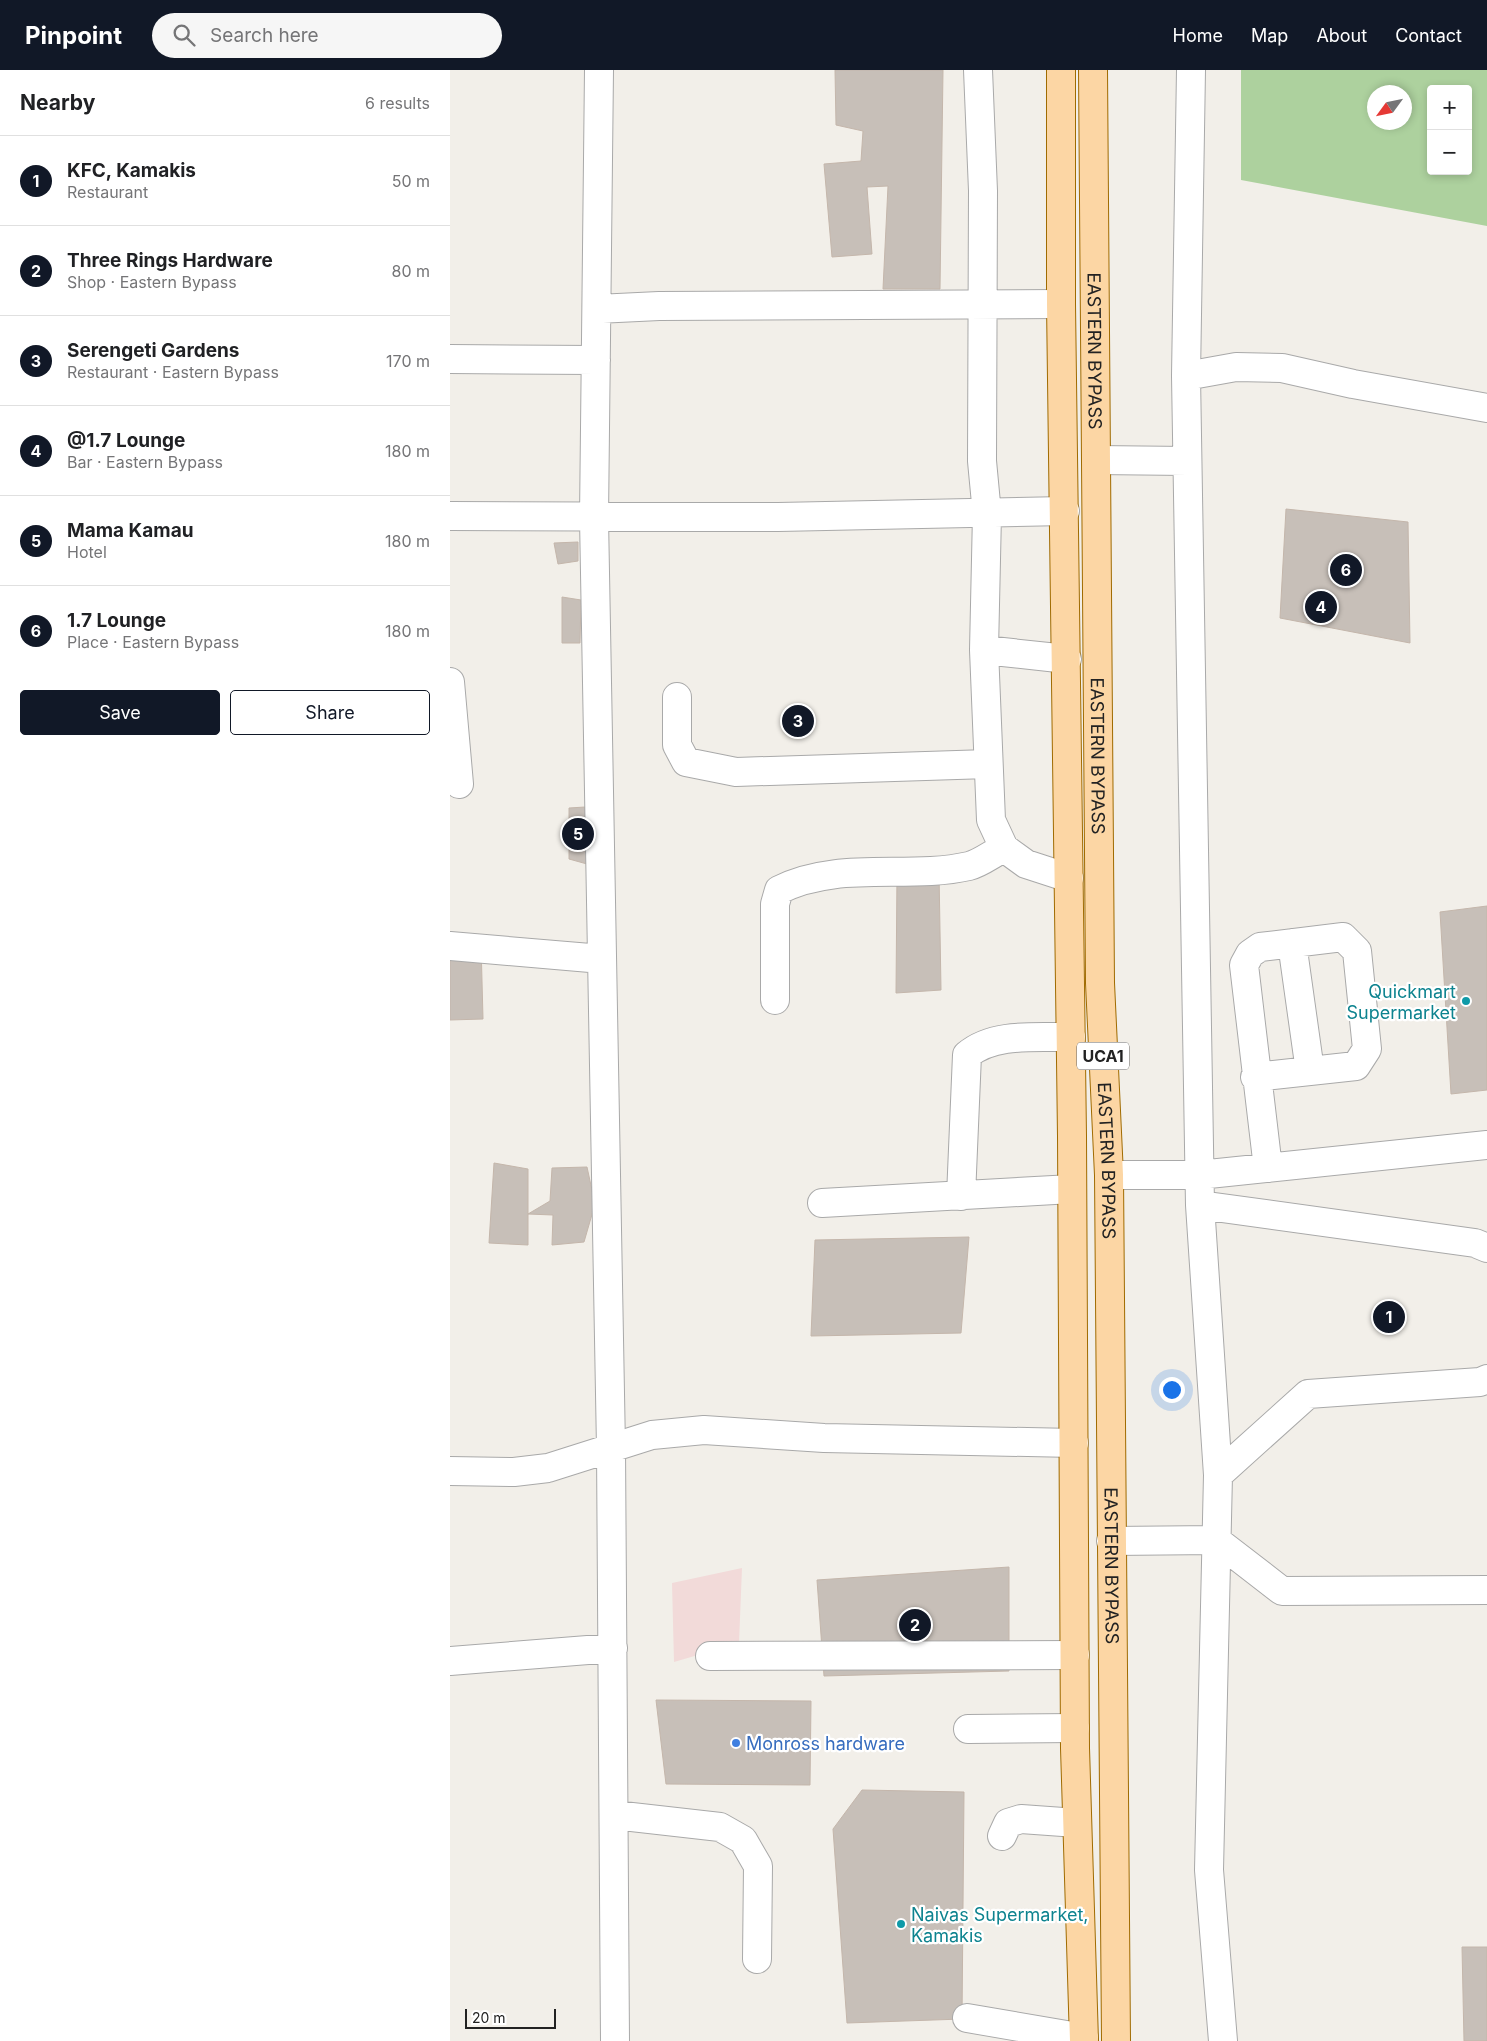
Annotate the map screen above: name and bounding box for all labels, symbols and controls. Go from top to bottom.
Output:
search box [152,13,502,58]
text: Pinpoint [25,21,122,50]
icon: search [170,21,198,49]
text: Search here [210,24,319,47]
text: Home [1173,25,1223,46]
text: Map [1251,25,1288,46]
text: About [1316,25,1367,46]
text: Contact [1395,25,1462,46]
north arrow [1367,85,1412,130]
map controls [1427,85,1472,175]
button: + [1427,85,1472,130]
text: Nearby [20,90,95,115]
text: 6 results [365,93,430,113]
button: − [1427,130,1472,175]
text: KFC, Kamakis [67,159,196,182]
text: 1 [33,171,39,191]
text: 50 m [392,171,430,191]
text: Restaurant [67,182,148,202]
text: Three Rings Hardware [67,249,273,272]
text: 2 [31,261,41,281]
text: 80 m [391,261,430,281]
text: Shop · Eastern Bypass [67,272,237,292]
street label: EASTERN BYPASS [1084,272,1106,430]
text: Serengeti Gardens [67,339,239,362]
text: 3 [31,351,41,371]
text: 170 m [386,351,430,371]
text: Restaurant · Eastern Bypass [67,362,279,382]
text: @1.7 Lounge [67,429,185,452]
text: 4 [31,441,41,461]
text: 180 m [385,441,430,461]
text: Bar · Eastern Bypass [67,452,223,472]
text: Mama Kamau [67,519,194,542]
text: 5 [31,531,41,551]
text: 180 m [385,531,430,551]
text: Hotel [67,542,107,562]
pin: 6 [1330,551,1362,589]
pin: 4 [1305,588,1337,626]
text: 1.7 Lounge [67,609,166,632]
text: 6 [31,621,41,641]
text: 180 m [385,621,430,641]
text: Place · Eastern Bypass [67,632,239,652]
street label: EASTERN BYPASS [1087,677,1109,835]
button: Save [20,690,220,735]
button: Share [230,690,430,735]
pin: 3 [782,702,814,740]
pin: 5 [562,815,594,853]
place label: Quickmart Supermarket [1346,981,1456,1023]
marker: Quickmart Supermarket [1460,995,1472,1007]
road number: UCA1 [1077,1042,1129,1069]
street label: EASTERN BYPASS [1094,1082,1120,1239]
pin: 1 [1373,1298,1405,1336]
your location [1159,1377,1185,1403]
street label: EASTERN BYPASS [1101,1487,1123,1644]
pin: 2 [899,1606,931,1644]
place label: Monross hardware [746,1733,905,1754]
marker: Monross hardware [730,1737,742,1749]
place label: Naivas Supermarket, Kamakis [911,1904,1088,1946]
marker: Naivas Supermarket, Kamakis [895,1918,907,1930]
scale bar [465,2006,556,2029]
text: 20 m [472,2009,506,2026]

